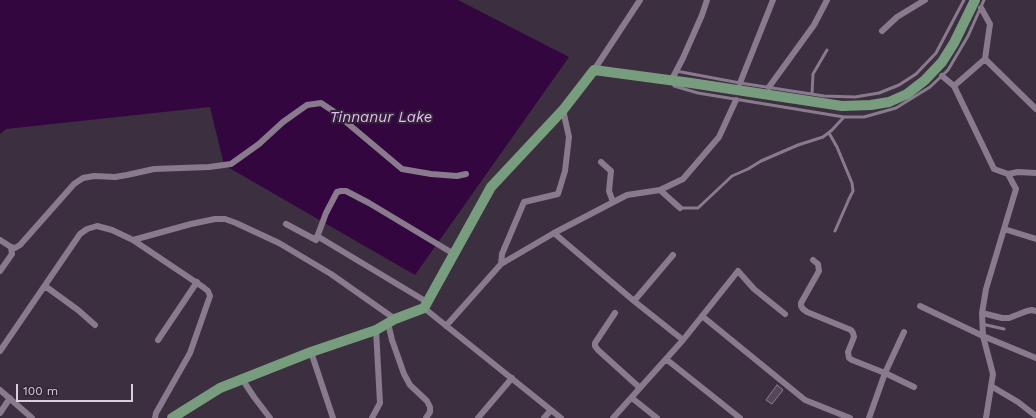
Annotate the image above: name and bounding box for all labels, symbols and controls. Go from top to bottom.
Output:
water label: Tinnanur Lake [330,109,432,127]
scale bar [18,376,135,402]
text: 100 m [23,384,58,398]

